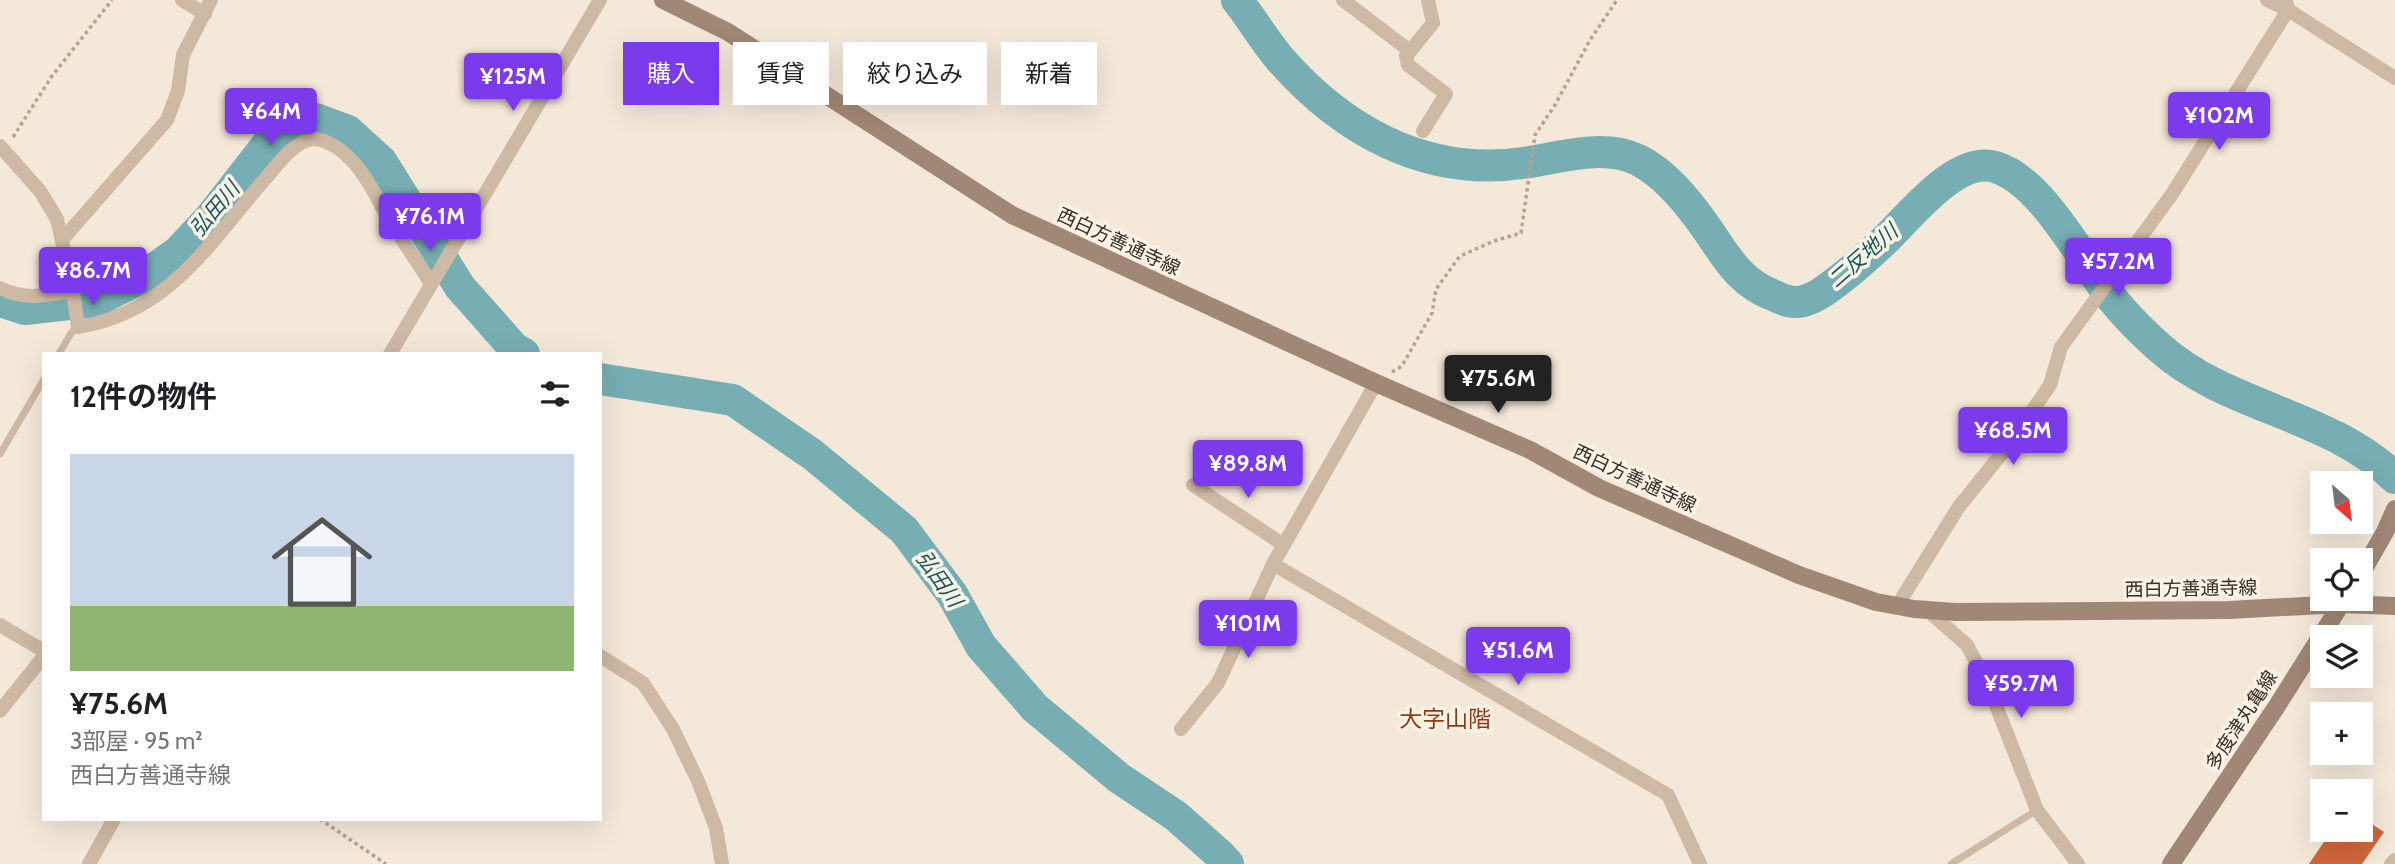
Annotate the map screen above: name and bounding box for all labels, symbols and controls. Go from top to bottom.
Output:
chip: 購入 [623,42,719,105]
chip: 賃貸 [733,42,829,105]
chip: 絞り込み [843,42,987,105]
chip: 新着 [1001,42,1097,105]
pin: ¥125M [464,54,562,113]
text: ¥125M [480,62,546,90]
pin: ¥64M [230,88,312,148]
pin: ¥102M [2170,92,2268,152]
text: ¥64M [241,97,301,125]
text: ¥102M [2184,101,2254,129]
water label: 弘田川 [185,175,246,241]
pin: ¥76.1M [373,194,487,253]
text: ¥76.1M [395,202,465,230]
street label: 西白方善通寺線 [1054,203,1184,280]
water label: 二反地川 [1823,217,1904,293]
pin: ¥57.2M [2061,238,2175,298]
pin: ¥86.7M [36,247,150,307]
text: ¥57.2M [2081,247,2155,275]
text: ¥86.7M [55,256,131,284]
pin: ¥75.6M [1441,356,1555,415]
text: ¥75.6M [1460,364,1536,392]
icon: filters [536,375,574,413]
text: 12件の物件 [70,378,217,415]
pin: ¥68.5M [1956,407,2070,467]
text: ¥68.5M [1974,416,2052,444]
pin: ¥89.8M [1191,440,1305,500]
street label: 西白方善通寺線 [1570,440,1700,517]
text: ¥89.8M [1209,449,1287,477]
north arrow [2310,471,2373,534]
map controls [2310,471,2373,842]
icon: home [259,499,385,625]
water label: 弘田川 [911,546,969,613]
button: locate [2310,548,2373,611]
street label: 西白方善通寺線 [2124,576,2258,601]
pin: ¥101M [1199,600,1297,660]
text: ¥101M [1215,609,1281,637]
button: layers [2310,625,2373,688]
pin: ¥51.6M [1461,628,1575,687]
text: ¥51.6M [1482,636,1554,664]
pin: ¥59.7M [1964,660,2078,720]
street label: 多度津丸亀線 [2201,666,2282,774]
text: ¥59.7M [1984,669,2058,697]
text: ¥75.6M [70,685,168,722]
button: + [2310,702,2373,765]
district label: 大字山階 [1399,705,1491,733]
text: 3部屋 · 95 m² [70,727,203,755]
text: 西白方善通寺線 [70,761,231,789]
button: − [2310,779,2373,842]

